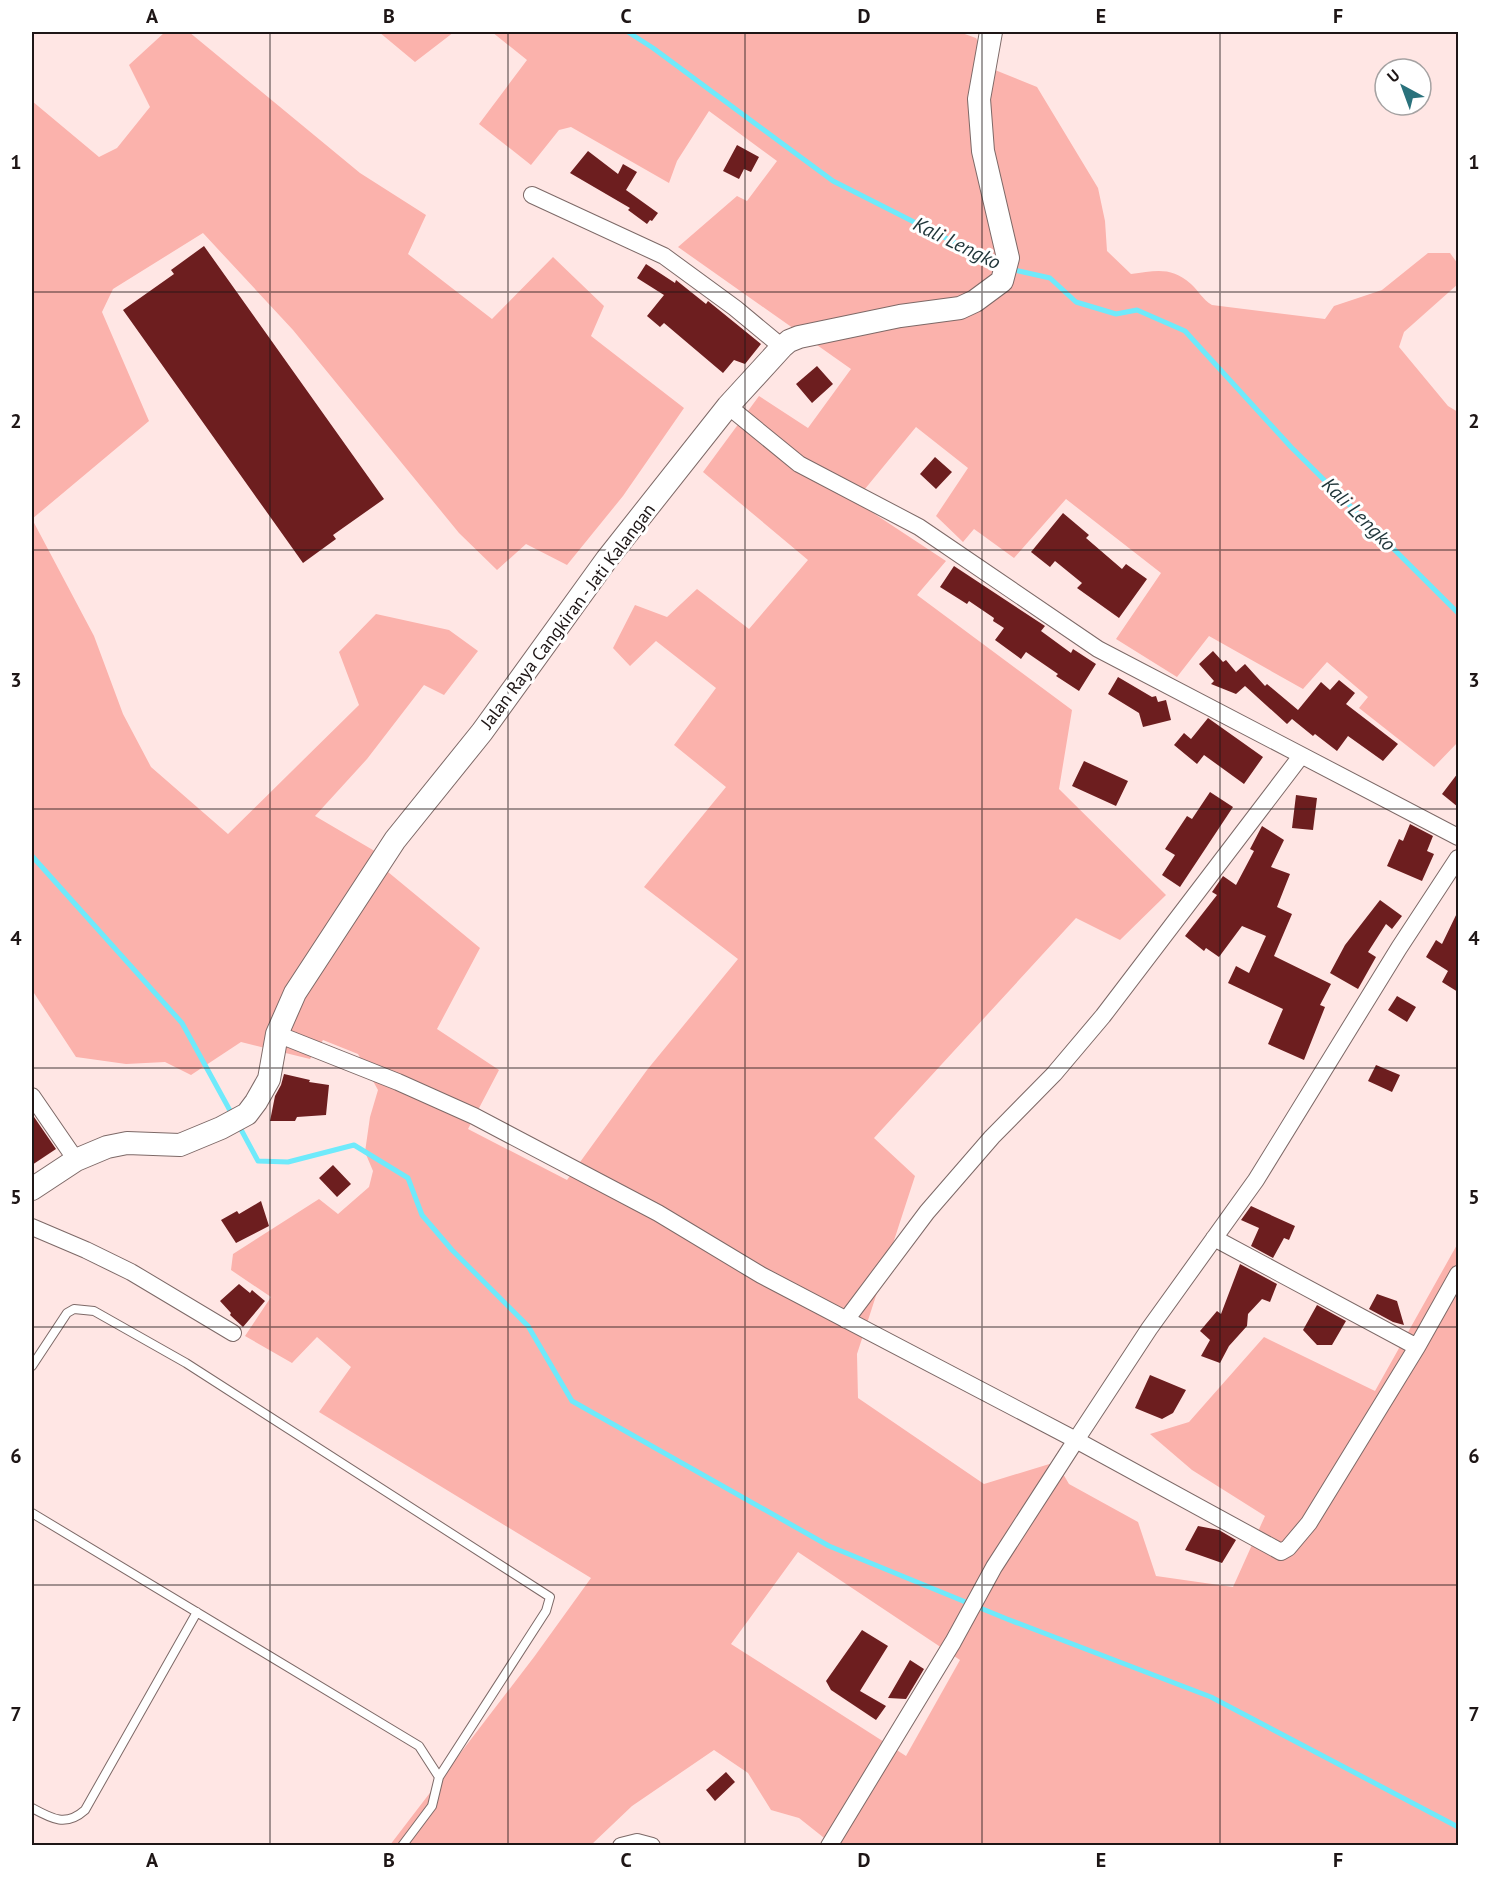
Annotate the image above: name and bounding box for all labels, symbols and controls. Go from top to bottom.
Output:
text: A [146,3,159,29]
text: B [383,3,395,29]
text: C [620,3,632,29]
text: D [858,3,871,29]
text: E [1096,3,1106,29]
text: F [1333,3,1343,29]
north arrow [1373,57,1433,117]
text: U [1383,65,1404,87]
text: 1 [10,149,22,175]
text: 1 [1468,149,1480,175]
water label: Kali Lengko [909,211,1005,275]
text: 2 [10,408,22,434]
text: 2 [1468,408,1480,434]
water label: Kali Lengko [1317,472,1401,556]
street label: Jalan Raya Cangkiran - Jati Kalangan [475,498,660,734]
text: 3 [10,667,22,693]
text: 3 [1468,667,1480,693]
text: 4 [10,925,22,951]
text: 4 [1468,925,1480,951]
text: 5 [10,1184,22,1210]
text: 5 [1468,1184,1480,1210]
text: 6 [10,1443,22,1469]
text: 6 [1468,1443,1480,1469]
text: 7 [10,1701,22,1727]
text: 7 [1468,1701,1480,1727]
text: A [146,1847,159,1873]
text: B [383,1847,395,1873]
text: C [620,1847,632,1873]
text: D [858,1847,871,1873]
text: E [1096,1847,1106,1873]
text: F [1333,1847,1343,1873]

